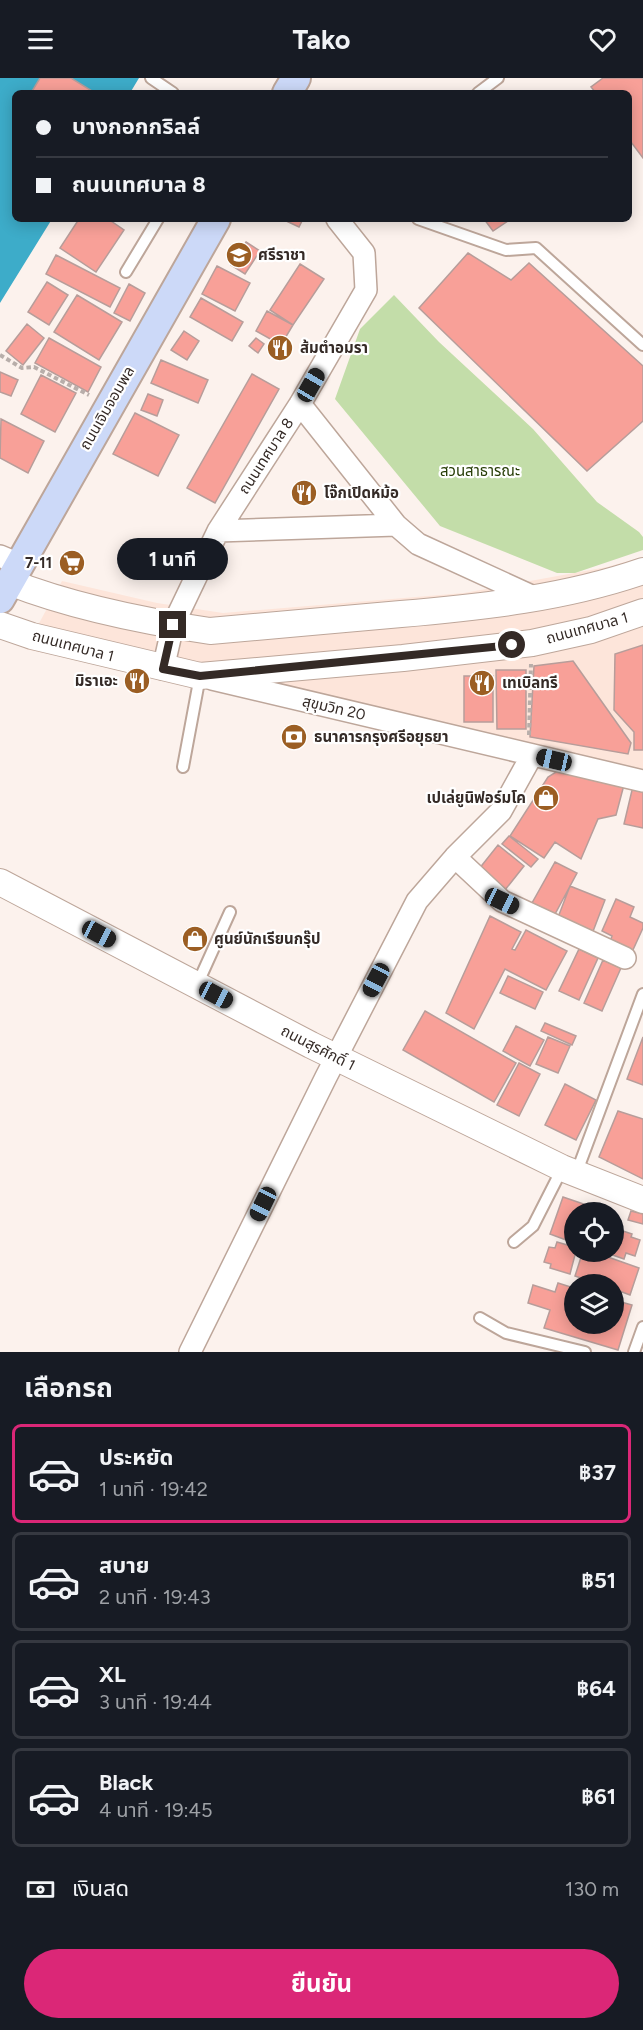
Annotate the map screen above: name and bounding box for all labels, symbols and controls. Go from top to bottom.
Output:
icon: menu [24,23,57,56]
text: Tako [293,23,350,56]
icon: heart [586,23,619,56]
text: บางกอกกริลล์ [72,113,200,140]
text: ถนนเทศบาล 8 [72,171,206,198]
school or university icon: ศรีราชา [224,240,254,270]
place label: ศรีราชา [258,246,305,264]
restaurant icon: ส้มตำอมรา [265,333,295,363]
place label: ส้มตำอมรา [300,339,368,357]
street label: ถนนเจิมจอมพล [76,363,138,453]
car [294,365,328,405]
street label: ถนนเทศบาล 8 [235,415,297,497]
park label: สวนสาธารณะ [440,462,520,480]
restaurant icon: โจ๊กเปิดหม้อ [289,478,319,508]
place label: โจ๊กเปิดหม้อ [324,484,399,502]
callout: 1 นาที [118,538,228,580]
text: 1 นาที [149,547,196,571]
supermarket icon: 7-11 [57,548,87,578]
place label: 7-11 [25,554,52,572]
street label: ถนนเทศบาล 1 [544,608,630,648]
route end [159,611,186,638]
street label: ถนนเทศบาล 1 [30,626,116,666]
route start [498,631,525,658]
restaurant icon: มิราเอะ [122,666,152,696]
restaurant icon: เทเบิลทรี [467,668,497,698]
place label: มิราเอะ [75,672,118,690]
place label: เทเบิลทรี [502,674,558,692]
street label: สุขุมวิท 20 [301,692,367,724]
bank icon: ธนาคารกรุงศรีอยุธยา [279,722,309,752]
place label: ธนาคารกรุงศรีอยุธยา [314,728,448,746]
car [534,747,574,773]
shop icon: เปเล่ยูนิฟอร์มโค [531,783,561,813]
place label: เปเล่ยูนิฟอร์มโค [427,789,526,808]
car [482,885,522,917]
car [79,918,119,950]
shop icon: ศูนย์นักเรียนกรุ๊ป [180,924,210,954]
place label: ศูนย์นักเรียนกรุ๊ป [214,930,320,949]
car [360,960,392,1000]
car [196,979,236,1011]
street label: ถนนสุรศักดิ์ 1 [278,1022,358,1074]
car [247,1184,279,1224]
map controls [564,1202,624,1334]
button: locate [564,1202,624,1262]
button: layers [564,1274,624,1334]
text: เลือกรถ [24,1371,113,1404]
text: ประหยัด [99,1444,174,1471]
icon: car [27,1447,81,1501]
text: ฿37 [579,1459,616,1486]
text: 1 นาที · 19:42 [99,1477,208,1501]
text: สบาย [99,1552,149,1579]
icon: car [27,1555,81,1609]
text: ฿51 [581,1567,616,1594]
text: 2 นาที · 19:43 [99,1585,211,1609]
text: XL [99,1661,126,1688]
icon: car [27,1663,81,1717]
text: ฿64 [577,1675,616,1702]
text: 3 นาที · 19:44 [99,1690,212,1714]
text: Black [99,1769,153,1796]
icon: car [27,1771,81,1825]
text: ฿61 [581,1783,616,1810]
text: 4 นาที · 19:45 [99,1798,212,1822]
icon: cash [24,1873,57,1906]
text: เงินสด [72,1875,129,1902]
text: 130 m [565,1877,619,1901]
button: ยืนยัน [24,1949,619,2018]

